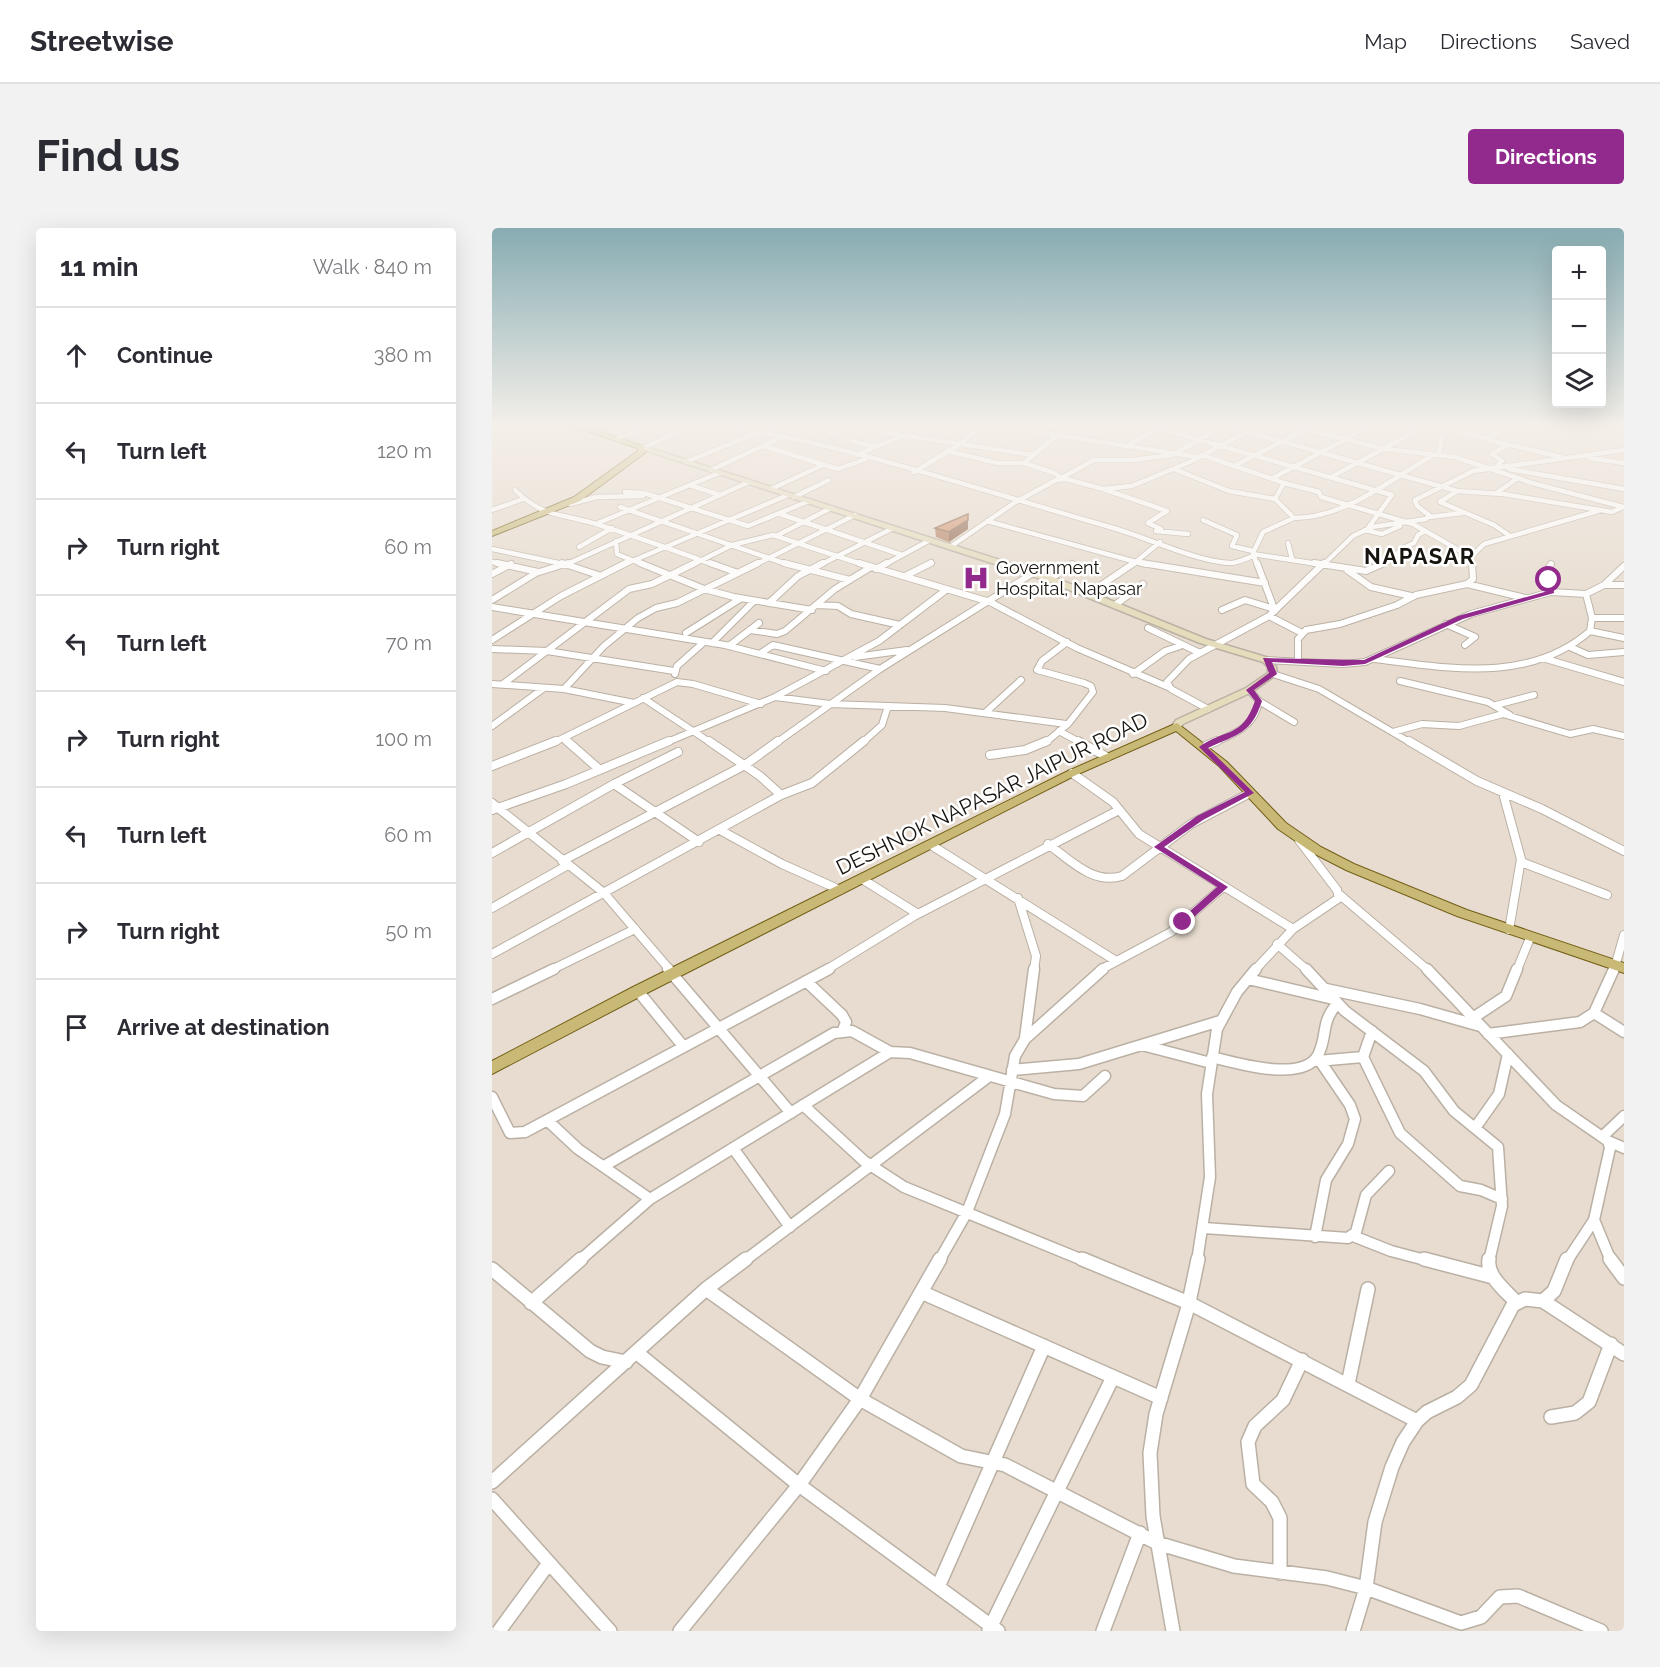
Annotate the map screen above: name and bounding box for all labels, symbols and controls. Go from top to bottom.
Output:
text: Streetwise [30,25,174,58]
text: Map [1364,29,1407,54]
text: Directions [1440,29,1537,54]
text: Saved [1570,29,1630,54]
button: Directions [1468,129,1624,184]
text: Find us [36,132,180,181]
map controls [1552,246,1606,408]
button: + [1552,246,1606,300]
text: 11 min [60,252,138,282]
text: Walk · 840 m [313,255,432,279]
button: − [1552,300,1606,354]
icon: ahead [60,339,93,372]
text: Continue [117,342,213,368]
text: 380 m [374,343,432,367]
button: layers [1552,354,1606,408]
icon: left [60,435,93,468]
text: Turn left [117,438,207,464]
text: 120 m [377,439,432,463]
icon: right [60,531,93,564]
text: Turn right [117,534,220,560]
text: 60 m [384,535,432,559]
district label: NAPASAR [1364,543,1476,569]
place label: Government Hospital, Napasar [996,557,1143,599]
hospital icon: Government Hospital, Napasar [961,563,991,593]
route start [1535,566,1561,592]
icon: left [60,627,93,660]
text: Turn left [117,630,207,656]
text: 70 m [386,631,432,655]
street label: DESHNOK NAPASAR JAIPUR ROAD [832,707,1152,880]
icon: right [60,723,93,756]
text: Turn right [117,726,220,752]
text: 100 m [375,727,432,751]
icon: left [60,819,93,852]
text: Turn left [117,822,207,848]
text: 60 m [384,823,432,847]
route end [1169,908,1195,934]
icon: right [60,915,93,948]
text: Turn right [117,918,220,944]
text: 50 m [385,919,432,943]
icon: arrive [60,1011,93,1044]
text: Arrive at destination [117,1014,330,1040]

